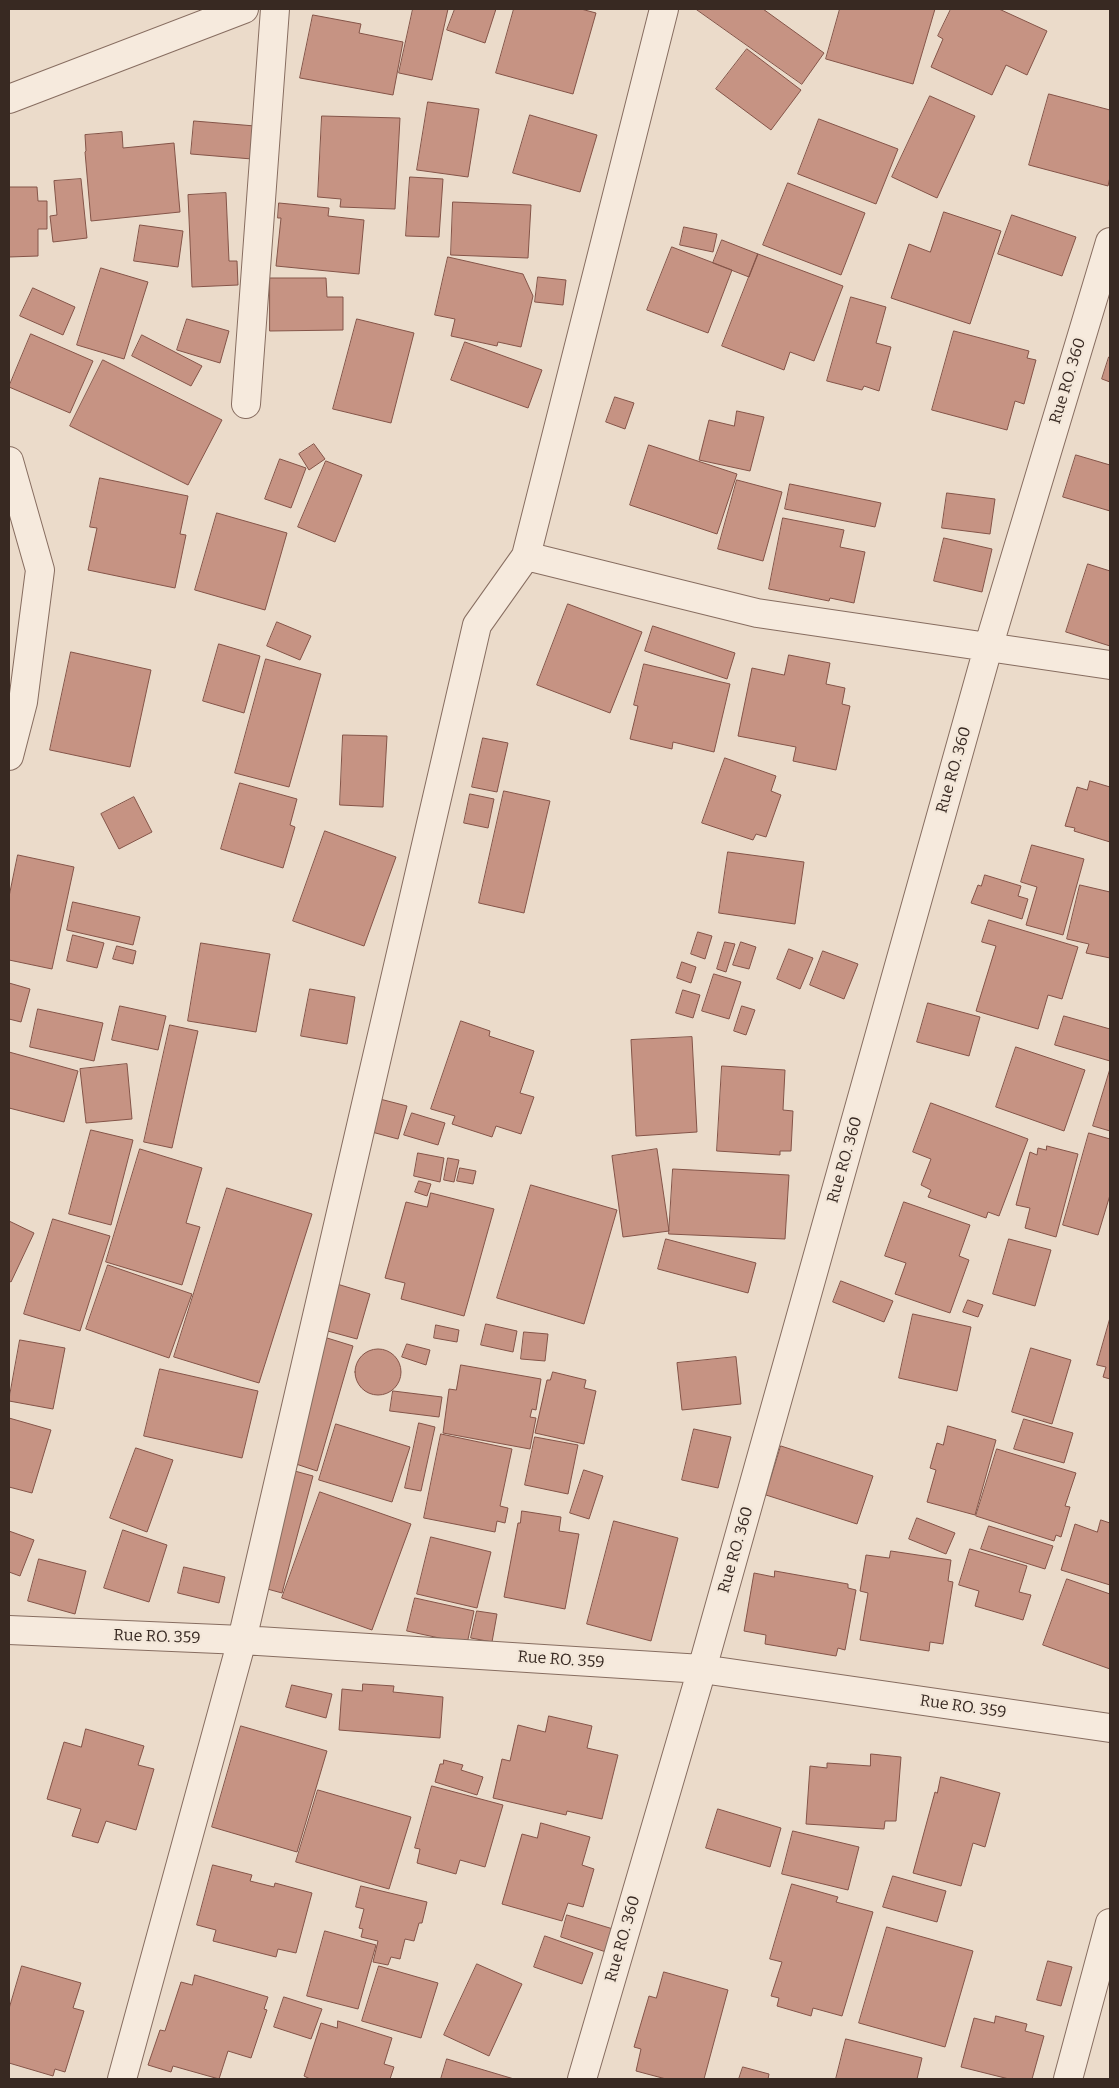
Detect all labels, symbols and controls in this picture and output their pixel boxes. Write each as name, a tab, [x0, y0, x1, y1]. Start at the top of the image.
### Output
street label: Rue RO. 360	[1046, 336, 1090, 426]
street label: Rue RO. 360	[933, 725, 975, 815]
street label: Rue RO. 360	[824, 1115, 866, 1205]
street label: Rue RO. 360	[715, 1505, 757, 1595]
street label: Rue RO. 359	[113, 1626, 201, 1648]
street label: Rue RO. 359	[517, 1647, 605, 1673]
street label: Rue RO. 359	[919, 1691, 1007, 1723]
street label: Rue RO. 360	[602, 1894, 644, 1984]

